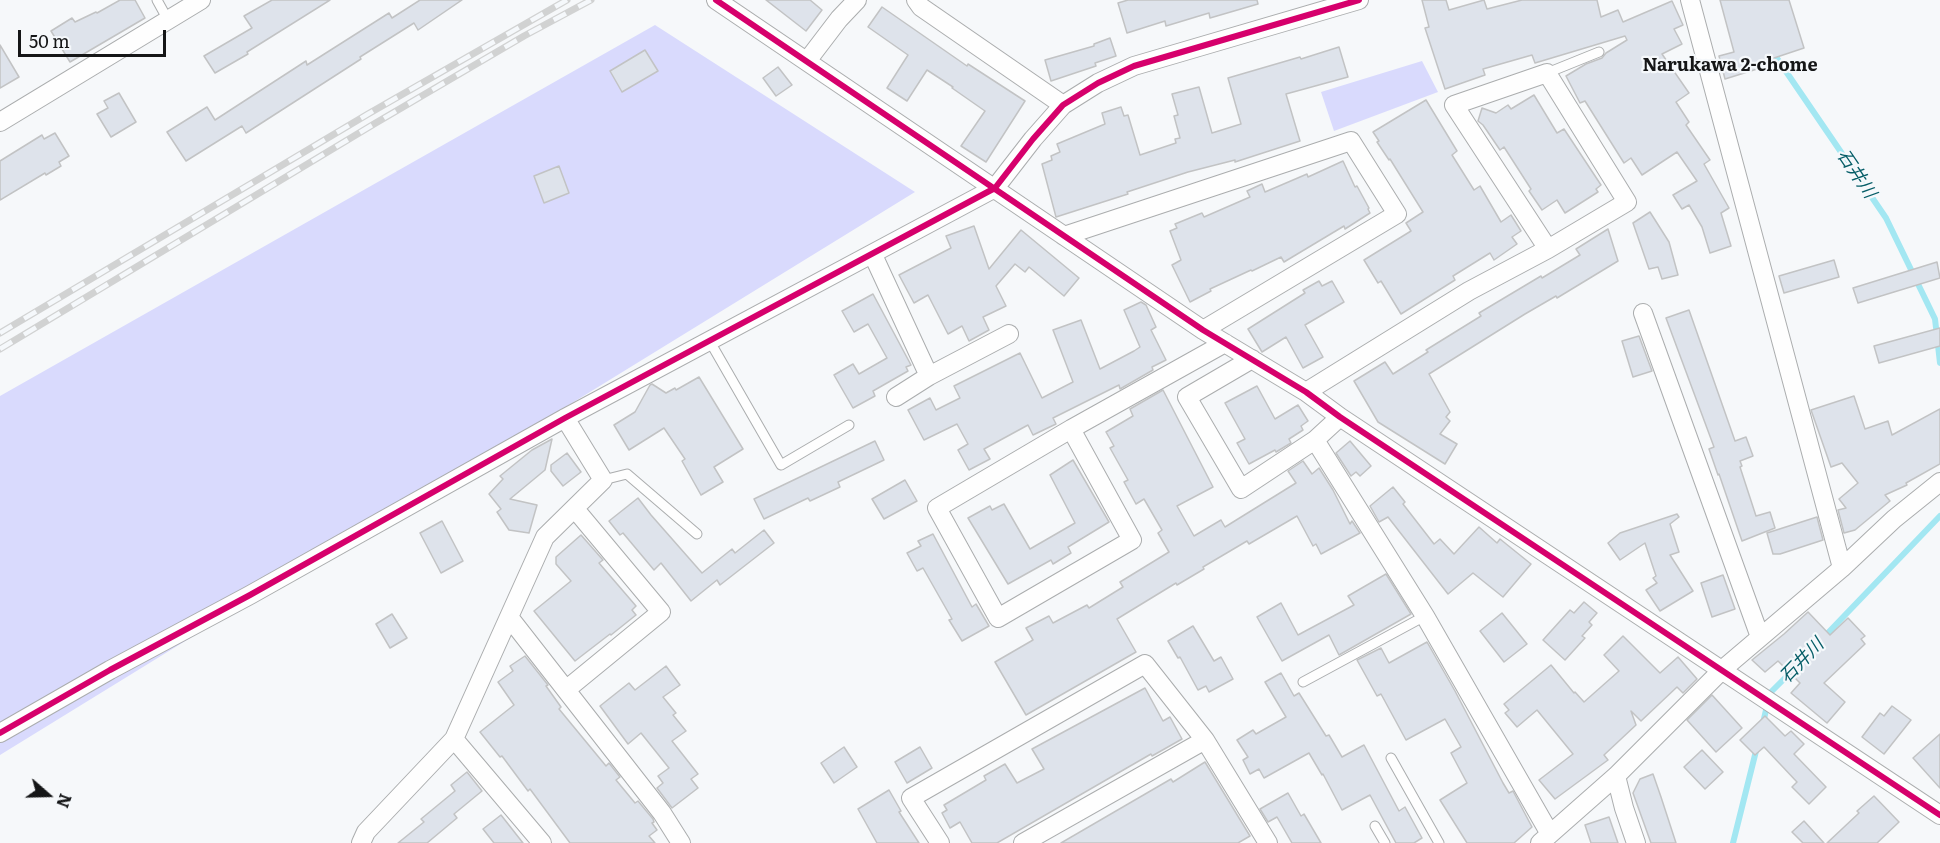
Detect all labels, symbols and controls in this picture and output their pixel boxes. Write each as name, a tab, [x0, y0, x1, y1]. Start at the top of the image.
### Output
scale bar	[21, 18, 170, 56]
text: 50 m	[29, 27, 70, 54]
district label: Narukawa 2-chome	[1642, 55, 1818, 77]
water label: 石井川	[1832, 146, 1880, 202]
water label: 石井川	[1775, 634, 1829, 688]
north arrow	[18, 765, 78, 825]
text: N	[51, 791, 78, 812]

